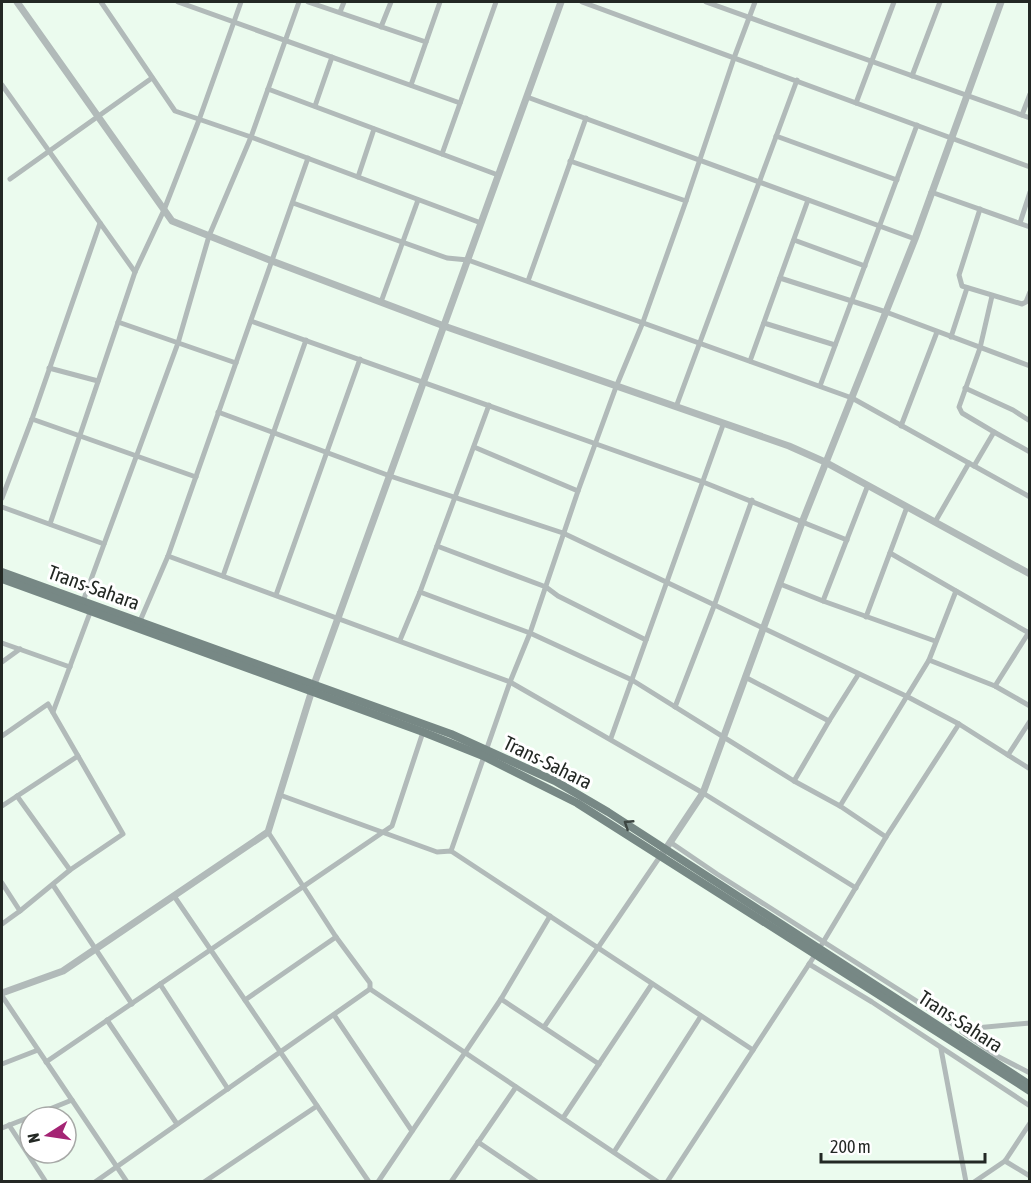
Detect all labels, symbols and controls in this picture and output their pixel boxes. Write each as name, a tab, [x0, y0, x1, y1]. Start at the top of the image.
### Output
street label: Trans-Sahara	[45, 560, 143, 614]
street label: Trans-Sahara	[500, 731, 596, 793]
one-way arrow	[624, 820, 634, 832]
street label: Trans-Sahara	[915, 985, 1007, 1057]
north arrow	[18, 1105, 78, 1165]
scale bar	[821, 1126, 984, 1164]
text: N	[24, 1132, 43, 1145]
text: 200 m	[830, 1136, 871, 1157]

